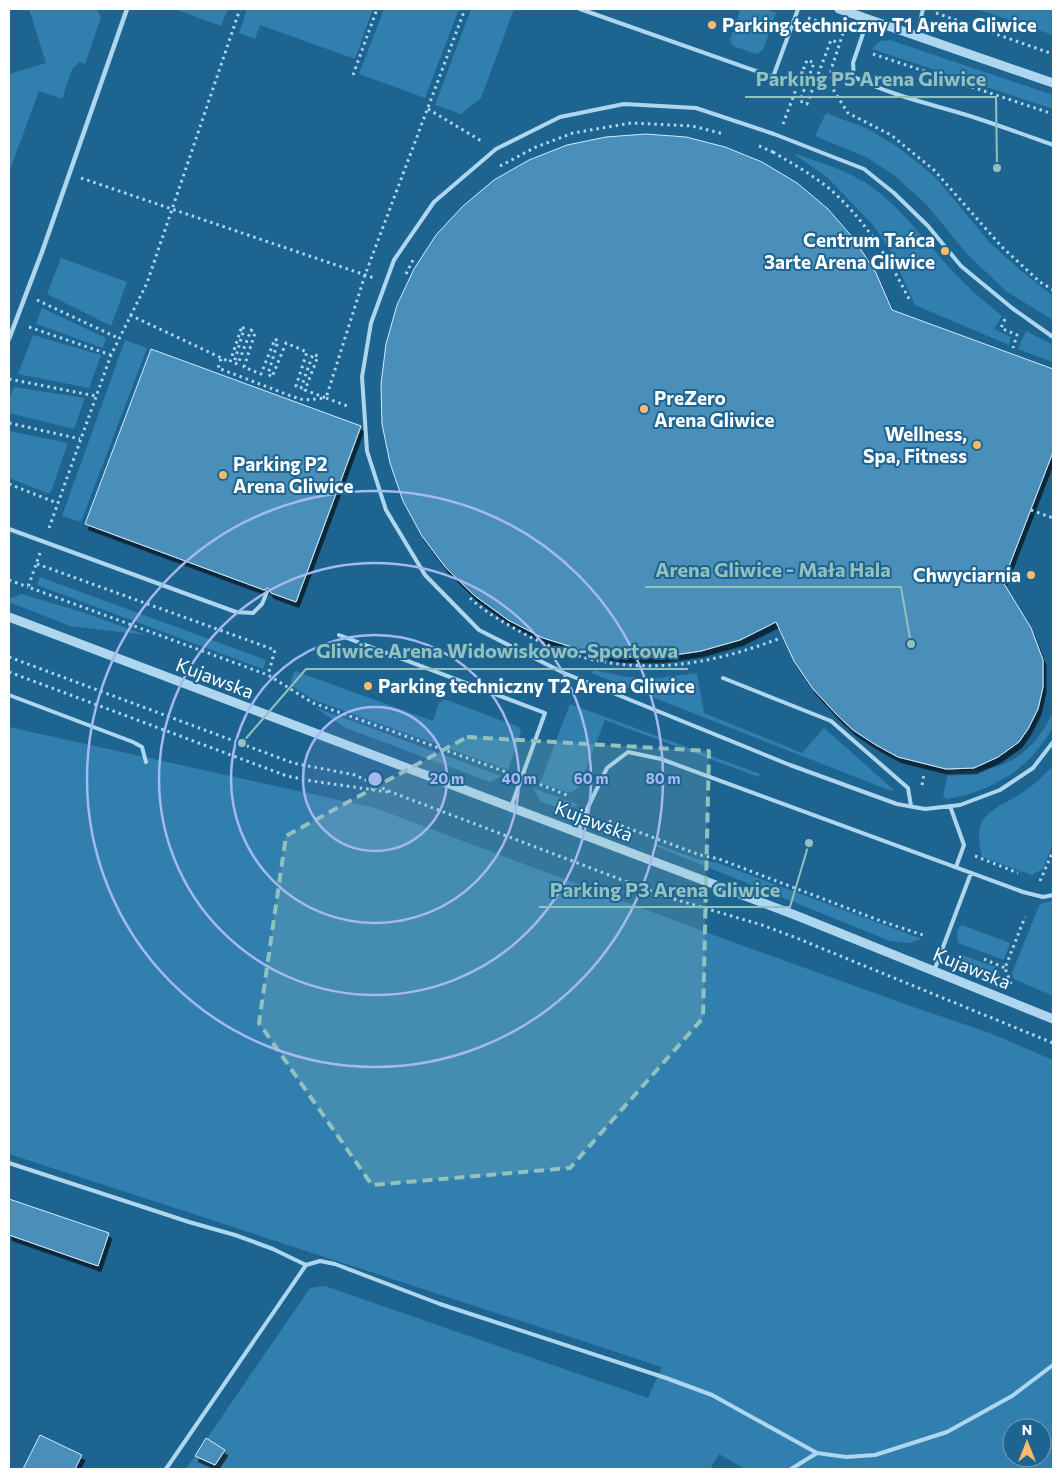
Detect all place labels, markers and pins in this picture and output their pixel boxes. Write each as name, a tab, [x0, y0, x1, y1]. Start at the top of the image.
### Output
place label: Parking techniczny T1 Arena Gliwice	[722, 13, 1037, 36]
marker: Parking techniczny T1 Arena Gliwice	[706, 19, 718, 31]
callout: Parking P5 Arena Gliwice	[745, 62, 996, 97]
place label: Centrum Tańca 3arte Arena Gliwice	[764, 228, 935, 273]
marker: Centrum Tańca 3arte Arena Gliwice	[939, 245, 951, 257]
place label: PreZero Arena Gliwice	[654, 386, 774, 431]
marker: PreZero Arena Gliwice	[638, 403, 650, 415]
place label: Wellness, Spa, Fitness	[863, 422, 967, 467]
marker: Wellness, Spa, Fitness	[971, 439, 983, 451]
place label: Parking P2 Arena Gliwice	[233, 452, 353, 497]
marker: Parking P2 Arena Gliwice	[217, 469, 229, 481]
callout: Arena Gliwice - Mała Hala	[645, 552, 901, 587]
place label: Chwyciarnia	[913, 563, 1021, 586]
marker: Chwyciarnia	[1025, 569, 1037, 581]
callout: Gliwice Arena Widowiskowo-Sportowa	[306, 634, 688, 669]
place label: Parking techniczny T2 Arena Gliwice	[378, 674, 695, 697]
marker: Parking techniczny T2 Arena Gliwice	[362, 680, 374, 692]
centre of rings	[366, 770, 384, 788]
callout: Parking P3 Arena Gliwice	[539, 872, 790, 907]

